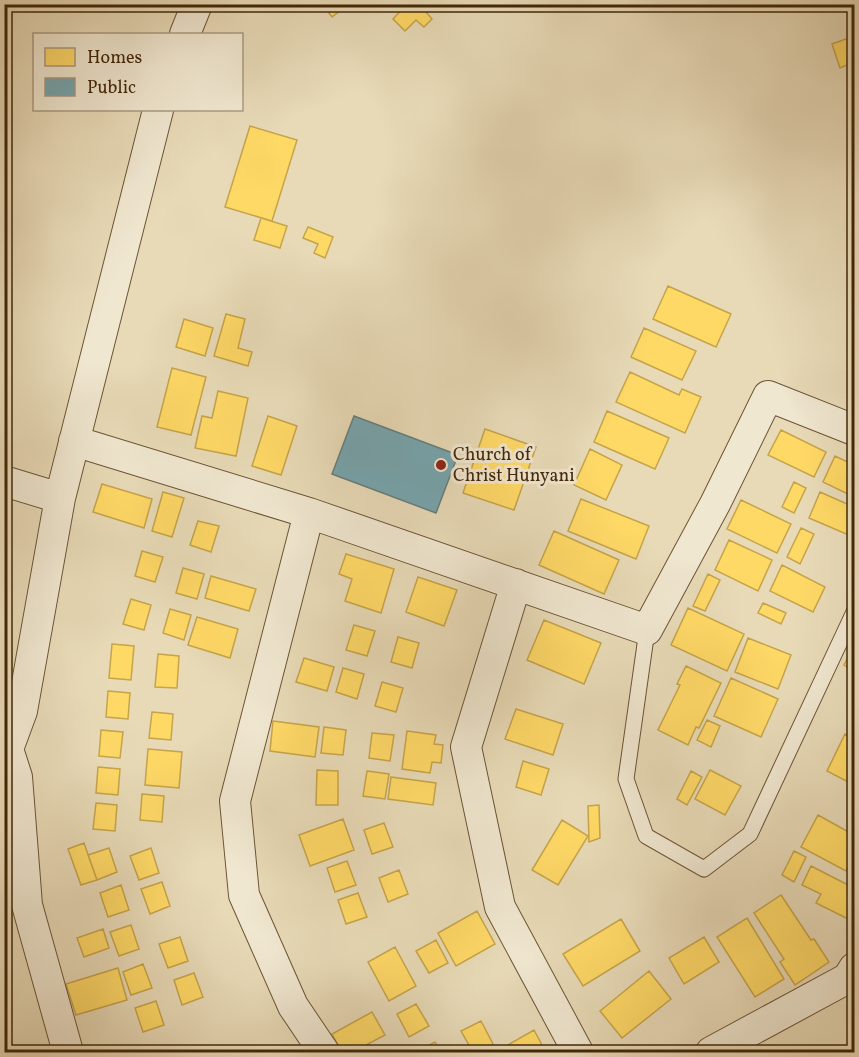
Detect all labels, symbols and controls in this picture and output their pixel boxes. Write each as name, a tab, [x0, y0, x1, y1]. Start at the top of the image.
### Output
legend	[33, 33, 243, 111]
text: Homes	[87, 46, 142, 71]
text: Public	[87, 76, 136, 101]
place label: Church of Christ Hunyani	[453, 443, 575, 489]
marker: Church of Christ Hunyani	[434, 458, 448, 472]

